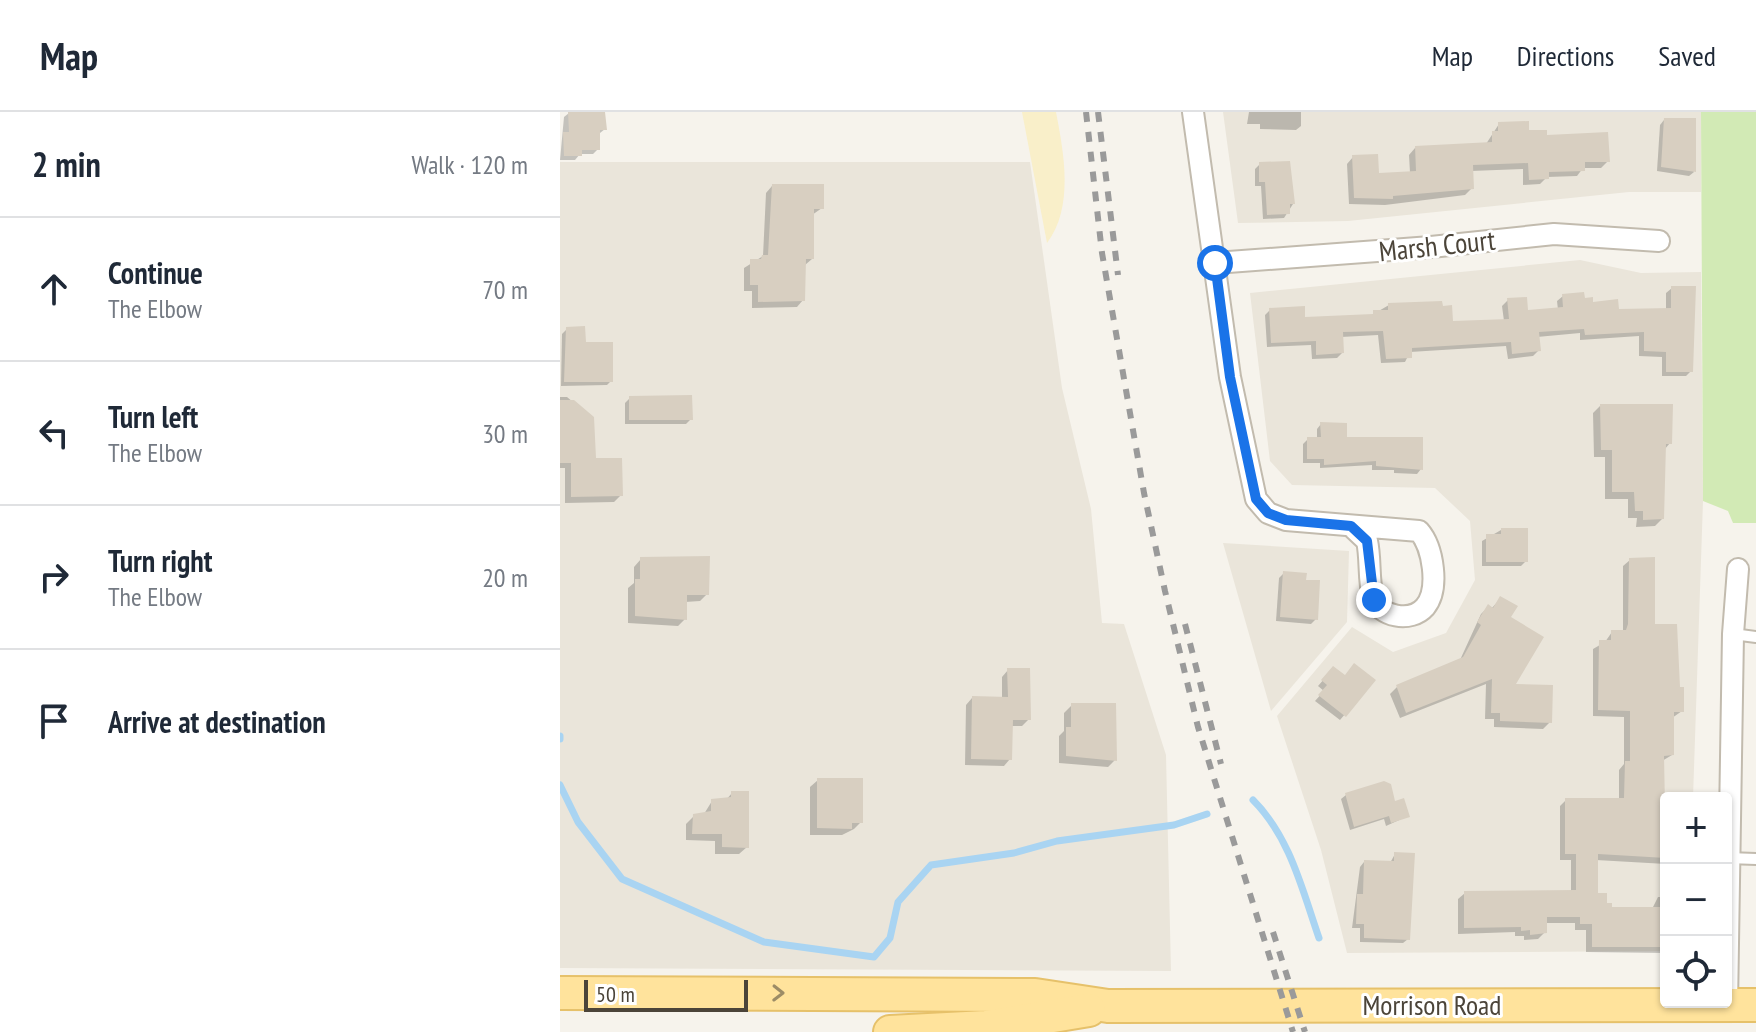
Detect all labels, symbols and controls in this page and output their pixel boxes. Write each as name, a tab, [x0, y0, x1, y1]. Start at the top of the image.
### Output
text: Map	[40, 31, 98, 80]
text: Map	[1432, 37, 1473, 74]
text: Directions	[1517, 37, 1614, 74]
text: Saved	[1658, 37, 1716, 74]
text: 2 min	[32, 142, 101, 186]
text: Walk · 120 m	[411, 148, 528, 181]
street label: Marsh Court	[1377, 220, 1497, 270]
route start	[1197, 245, 1233, 281]
text: Continue	[108, 253, 203, 292]
icon: ahead	[32, 267, 76, 311]
text: 70 m	[482, 273, 528, 306]
text: The Elbow	[108, 292, 202, 325]
text: Turn left	[108, 397, 198, 436]
icon: left	[32, 411, 76, 455]
text: 30 m	[482, 417, 528, 450]
text: The Elbow	[108, 436, 202, 469]
text: Turn right	[108, 541, 212, 580]
icon: right	[32, 555, 76, 599]
text: 20 m	[482, 561, 528, 594]
text: The Elbow	[108, 580, 202, 613]
route end	[1356, 582, 1392, 618]
icon: arrive	[32, 699, 76, 743]
text: Arrive at destination	[108, 702, 326, 741]
map controls	[1660, 792, 1732, 1008]
button: +	[1660, 792, 1732, 864]
button: −	[1660, 864, 1732, 936]
button: locate	[1660, 936, 1732, 1008]
scale bar	[584, 976, 748, 1012]
text: 50 m	[596, 980, 635, 1008]
one-way arrow	[772, 984, 785, 1002]
street label: Morrison Road	[1363, 986, 1501, 1023]

